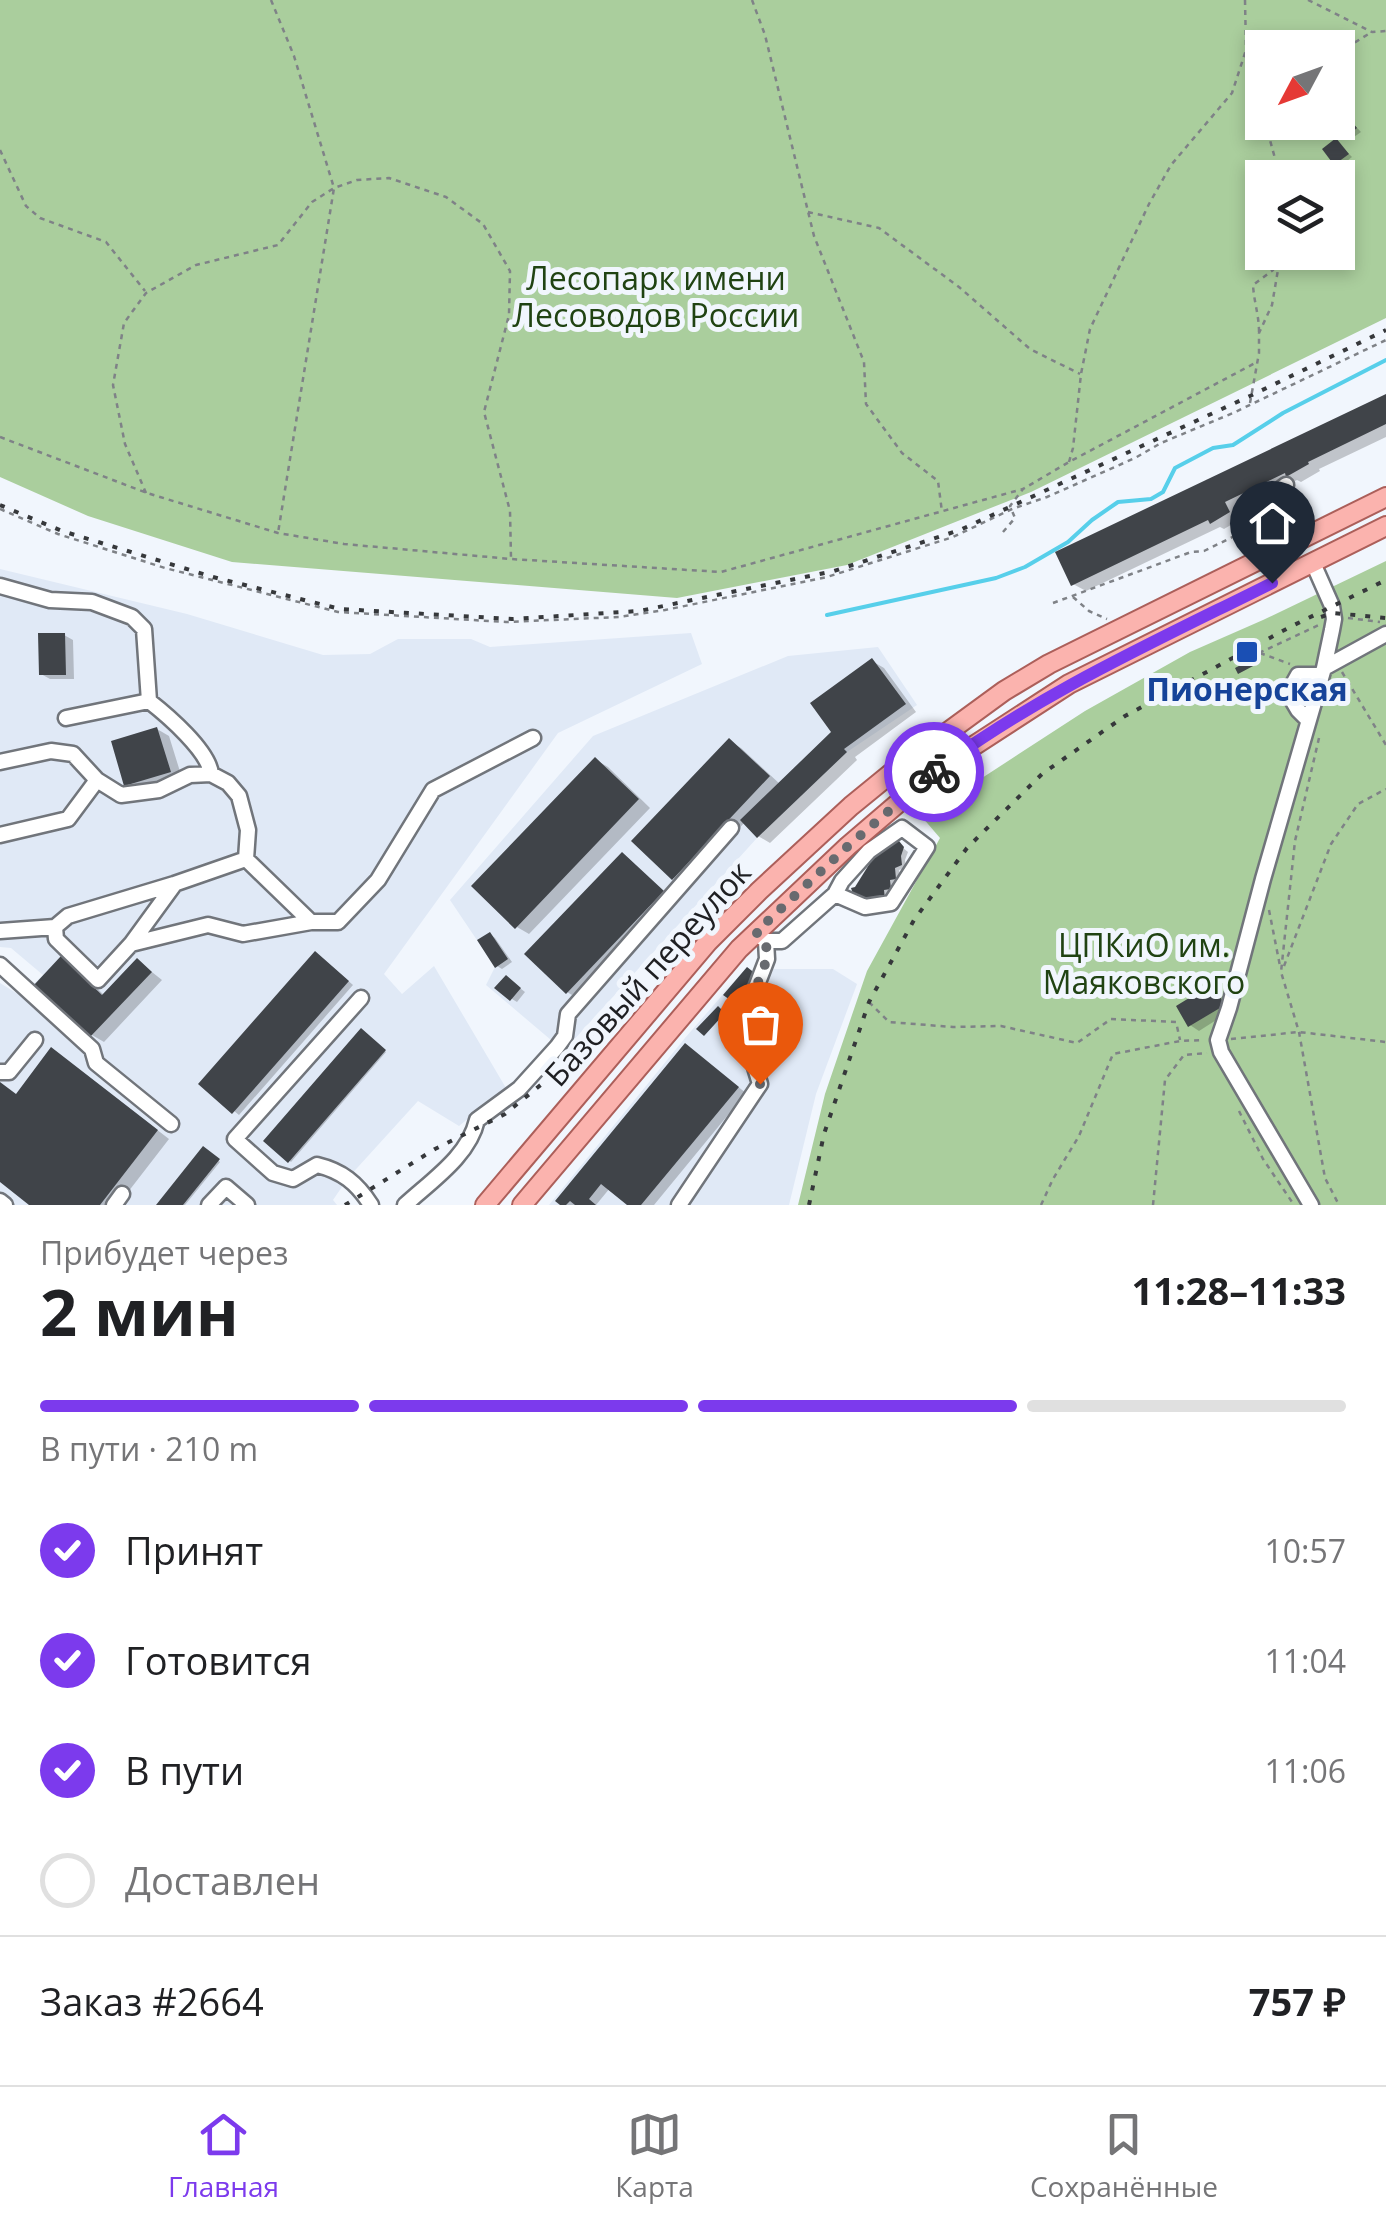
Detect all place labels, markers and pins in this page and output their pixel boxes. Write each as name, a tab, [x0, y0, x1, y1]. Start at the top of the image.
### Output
pin	[1230, 481, 1315, 584]
marker: Пионерская	[1234, 639, 1260, 665]
place label: Пионерская	[1146, 667, 1348, 710]
pin	[718, 982, 803, 1085]

